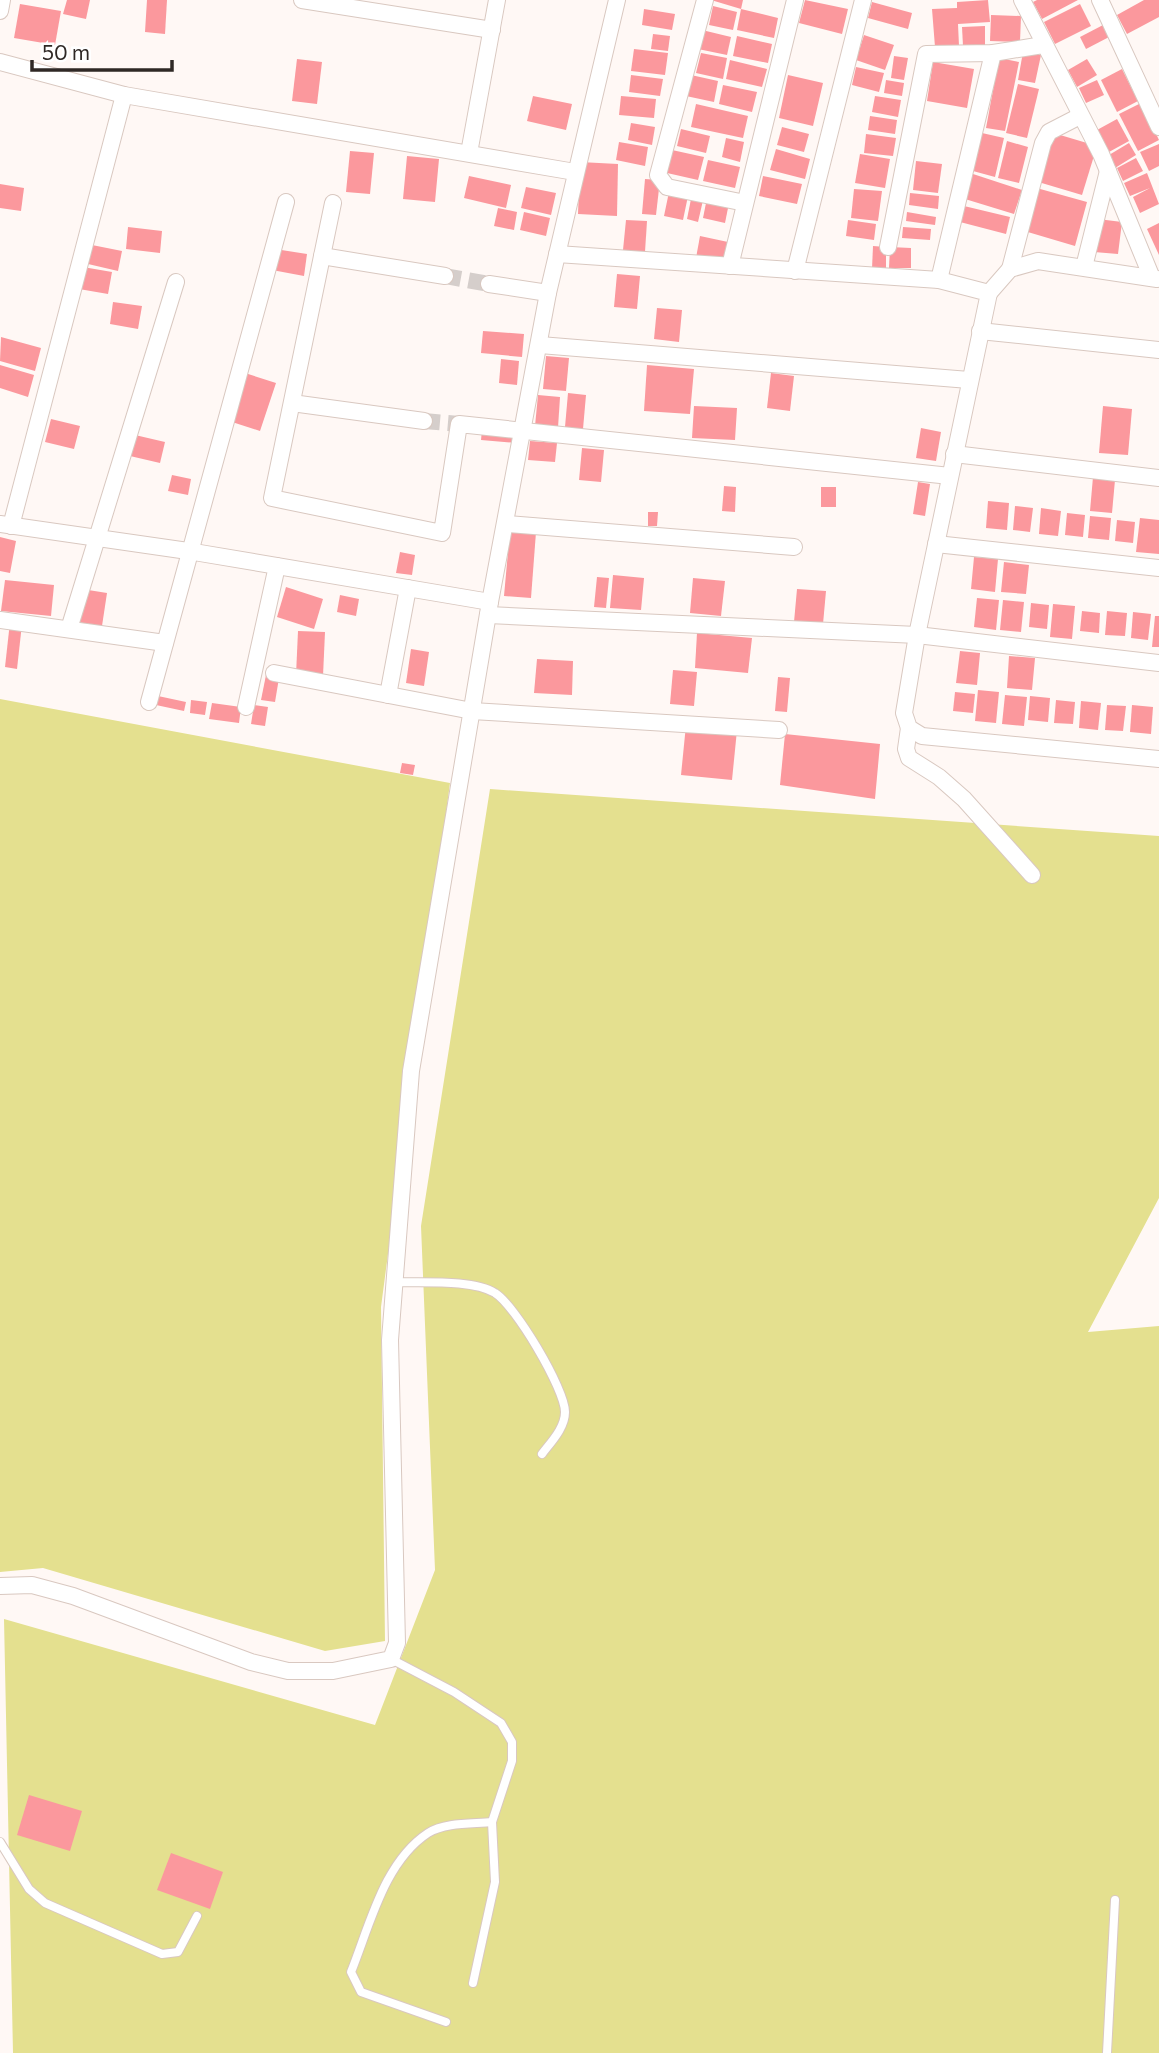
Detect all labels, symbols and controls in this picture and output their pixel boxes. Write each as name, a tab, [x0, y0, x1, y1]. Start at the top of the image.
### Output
scale bar	[32, 28, 172, 72]
text: 50 m	[42, 39, 90, 64]

